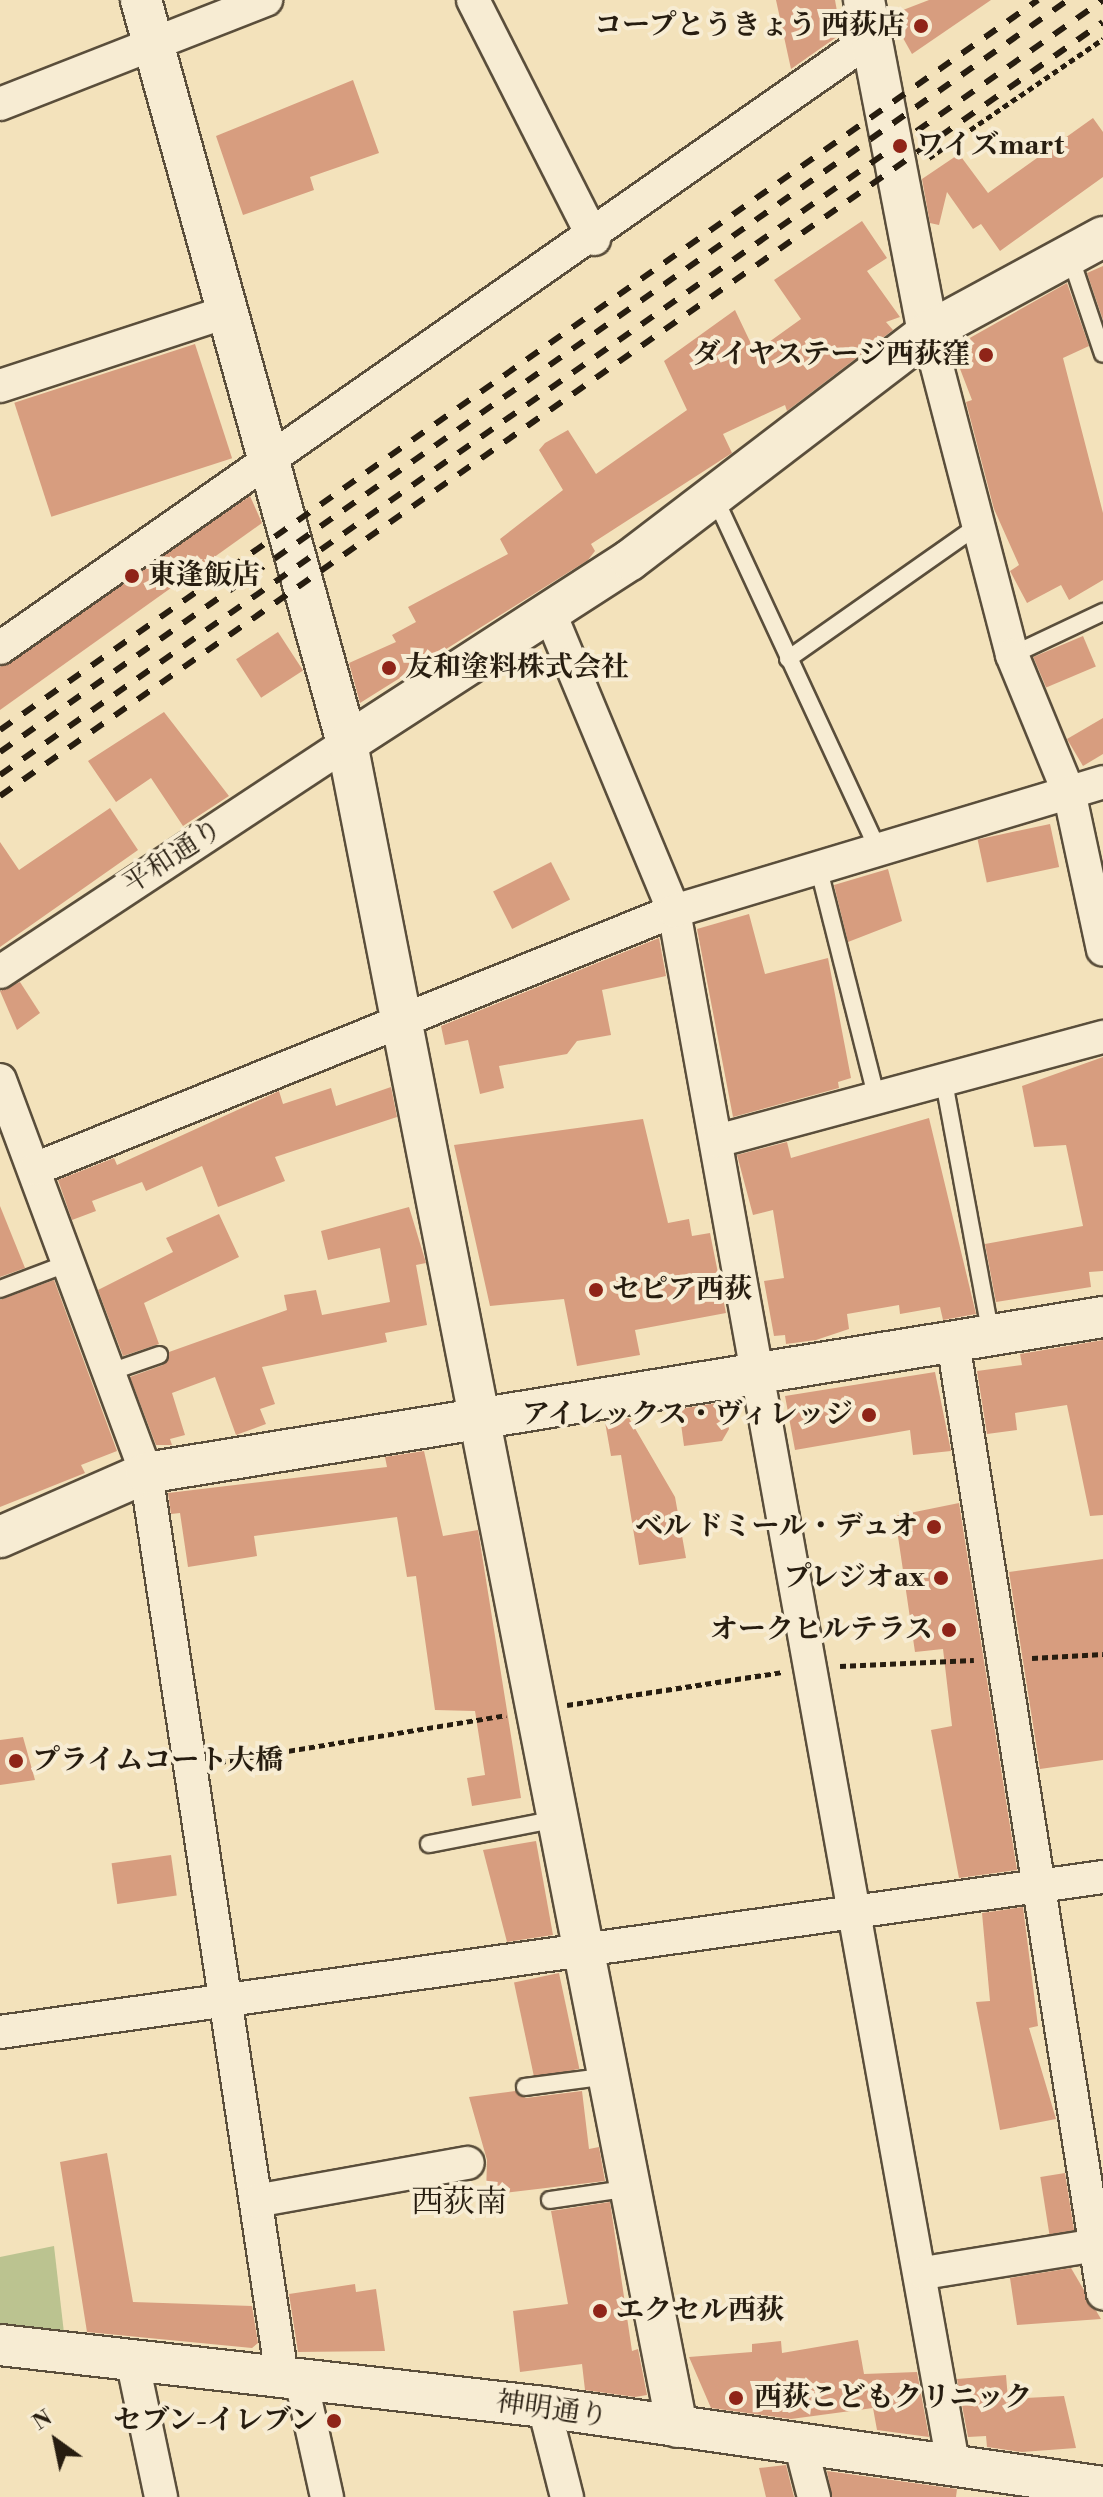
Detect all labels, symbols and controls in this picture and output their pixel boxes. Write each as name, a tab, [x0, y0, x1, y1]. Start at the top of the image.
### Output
place label: コープとうきょう 西荻店	[593, 9, 905, 43]
marker: コープとうきょう 西荻店	[912, 17, 930, 35]
place label: ワイズmart	[916, 129, 1065, 163]
marker: ワイズmart	[891, 137, 909, 155]
place label: ダイヤステージ西荻窪	[690, 338, 970, 372]
marker: ダイヤステージ西荻窪	[977, 346, 995, 364]
place label: 東逢飯店	[148, 559, 260, 593]
marker: 東逢飯店	[123, 567, 141, 585]
place label: 友和塗料株式会社	[405, 651, 629, 685]
marker: 友和塗料株式会社	[380, 659, 398, 677]
street label: 平和通り	[117, 812, 229, 902]
place label: セピア西荻	[612, 1273, 752, 1307]
marker: セピア西荻	[587, 1281, 605, 1299]
place label: アイレックス・ヴィレッジ	[517, 1398, 853, 1432]
marker: アイレックス・ヴィレッジ	[860, 1406, 878, 1424]
place label: ベル ドミール・デュオ	[634, 1510, 918, 1544]
marker: ベル ドミール・デュオ	[925, 1518, 943, 1536]
place label: プレジオax	[782, 1561, 925, 1595]
marker: プレジオax	[932, 1569, 950, 1587]
place label: オークヒルテラス	[709, 1613, 933, 1647]
marker: オークヒルテラス	[940, 1621, 958, 1639]
place label: プライムコート大橋	[32, 1744, 284, 1778]
marker: プライムコート大橋	[7, 1752, 25, 1770]
district label: 西荻南	[411, 2183, 507, 2221]
place label: エクセル西荻	[616, 2294, 784, 2328]
marker: エクセル西荻	[591, 2302, 609, 2320]
place label: 西荻こどもクリニック	[754, 2381, 1034, 2415]
street label: 神明通り	[494, 2386, 610, 2434]
marker: 西荻こどもクリニック	[725, 2387, 747, 2409]
north arrow	[16, 2401, 96, 2481]
text: N	[28, 2404, 57, 2437]
place label: セブン-イレブン	[111, 2404, 318, 2438]
marker: セブン-イレブン	[325, 2412, 343, 2430]

